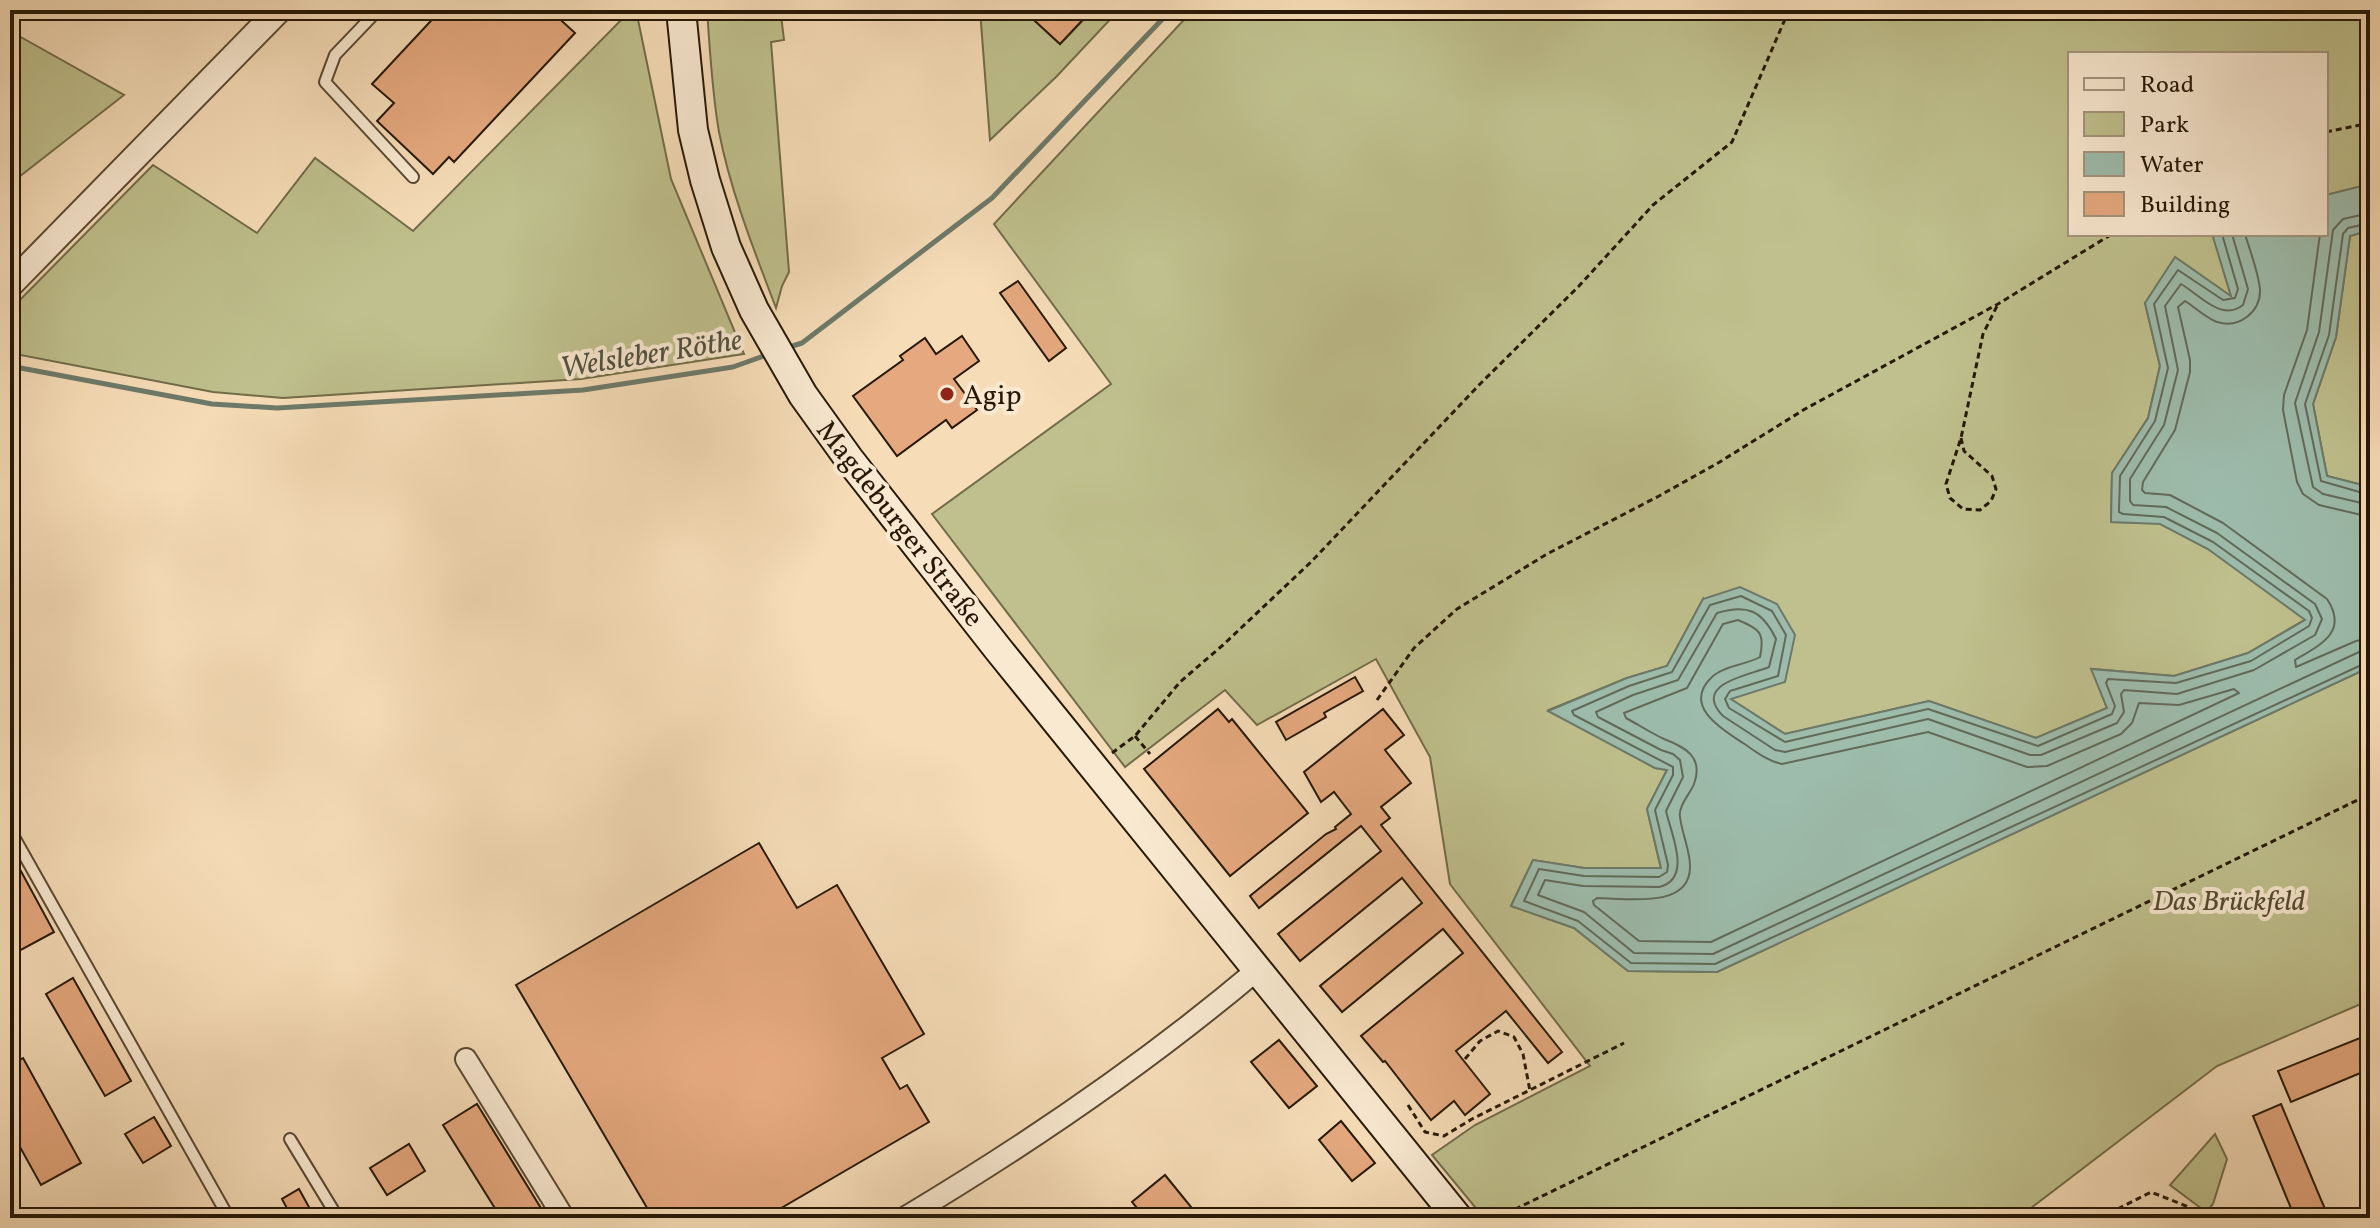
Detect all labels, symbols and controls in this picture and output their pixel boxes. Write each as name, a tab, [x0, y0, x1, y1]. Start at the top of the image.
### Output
legend	[2068, 52, 2328, 236]
text: Road	[2140, 69, 2194, 103]
text: Park	[2140, 109, 2189, 143]
text: Water	[2140, 149, 2204, 183]
text: Building	[2140, 189, 2230, 223]
water label: Welsleber Röthe	[557, 320, 745, 390]
place label: Agip	[963, 377, 1022, 416]
marker: Agip	[938, 385, 956, 403]
street label: Magdeburger Straße	[806, 413, 992, 636]
park label: Das Brückfeld	[2153, 883, 2305, 922]

